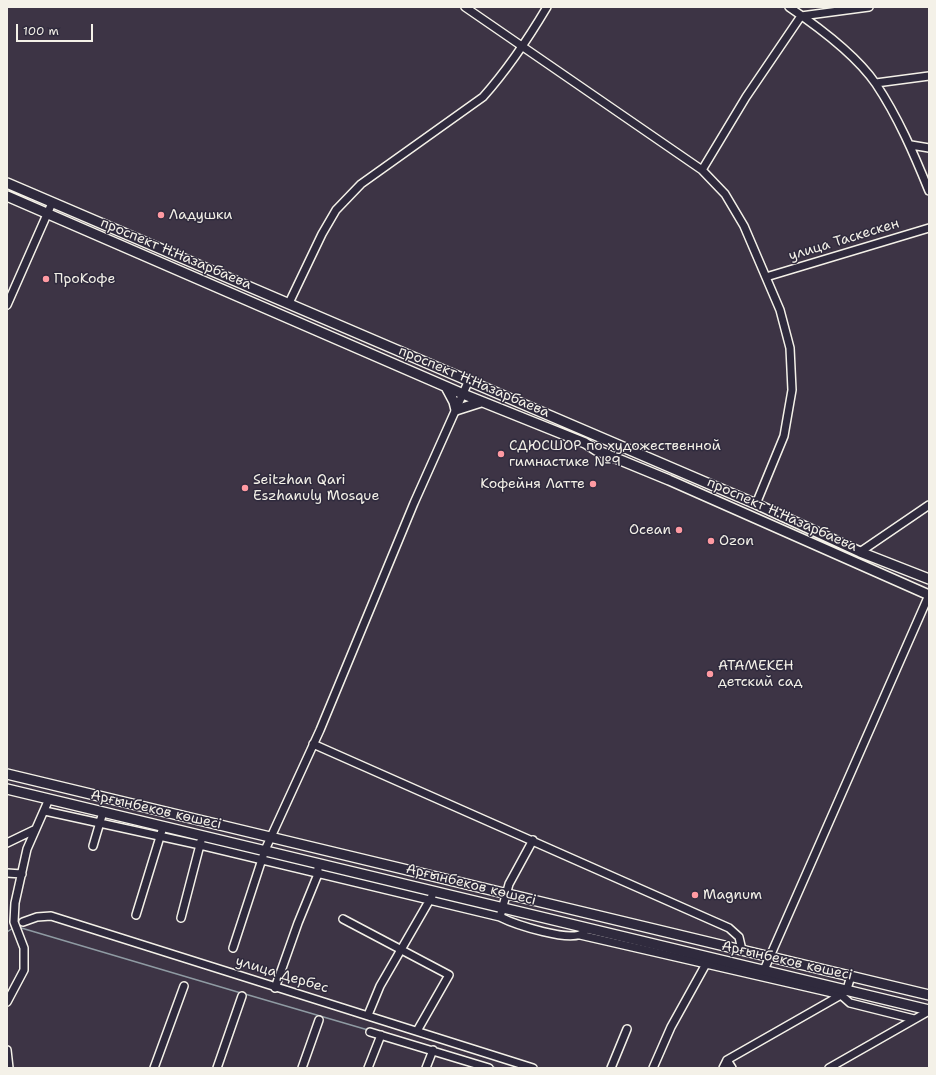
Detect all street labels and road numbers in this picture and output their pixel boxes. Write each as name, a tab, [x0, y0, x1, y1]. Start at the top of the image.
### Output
street label: проспект Н.Назарбаева	[98, 215, 254, 293]
street label: улица Таскескен	[787, 215, 901, 265]
street label: проспект Н.Назарбаева	[396, 343, 552, 421]
street label: проспект Н.Назарбаева	[704, 474, 860, 556]
street label: Арғынбеков көшесі	[89, 787, 223, 833]
street label: Арғынбеков көшесі	[404, 861, 538, 909]
street label: Арғынбеков көшесі	[720, 938, 854, 984]
street label: улица Дербес	[233, 953, 331, 997]

